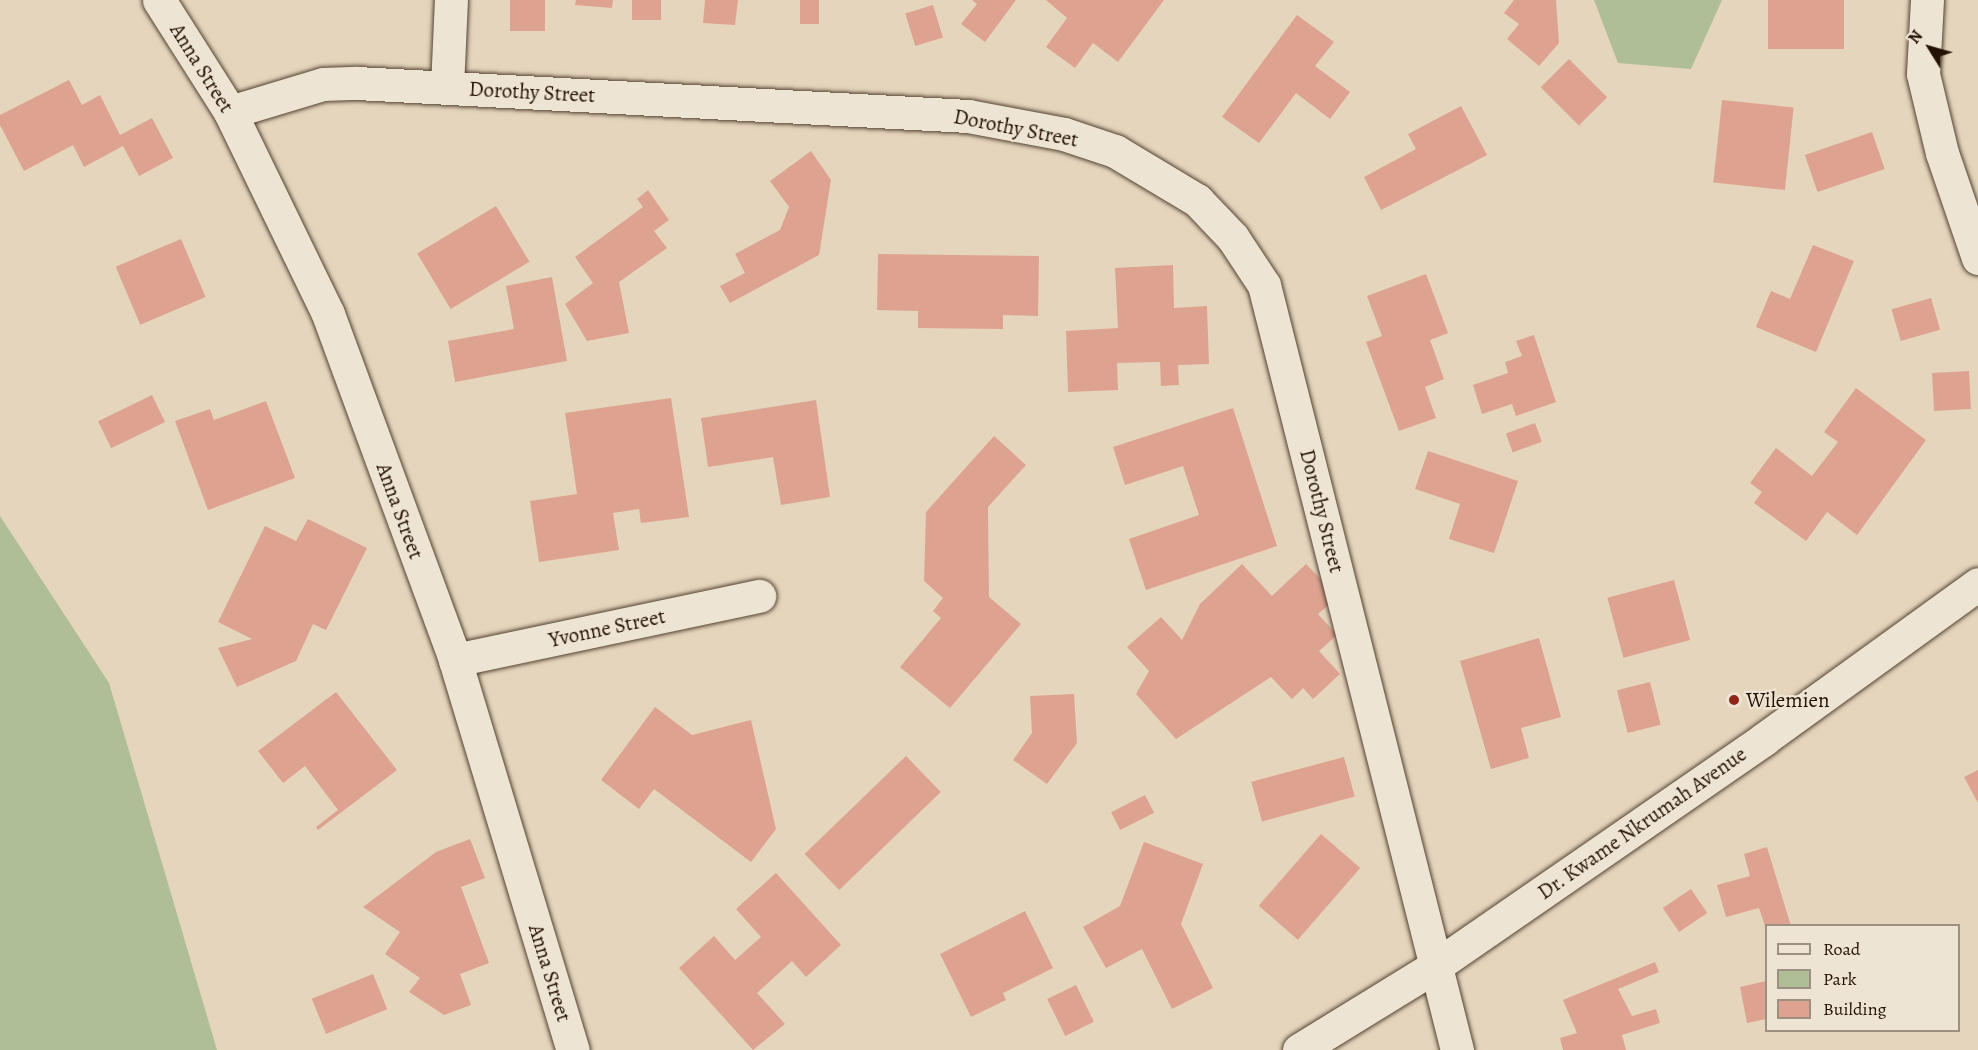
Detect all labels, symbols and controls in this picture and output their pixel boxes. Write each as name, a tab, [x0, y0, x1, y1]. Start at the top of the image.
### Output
north arrow	[1900, 18, 1960, 78]
street label: Anna Street	[165, 19, 239, 117]
text: N	[1903, 26, 1928, 48]
street label: Dorothy Street	[468, 76, 596, 108]
street label: Dorothy Street	[952, 104, 1080, 152]
street label: Dorothy Street	[1294, 447, 1350, 575]
street label: Anna Street	[371, 459, 429, 563]
street label: Yvonne Street	[546, 603, 668, 653]
place label: Wilemien	[1746, 687, 1829, 713]
marker: Wilemien	[1727, 693, 1741, 707]
street label: Dr. Kwame Nkrumah Avenue	[1533, 741, 1751, 905]
street label: Anna Street	[523, 921, 577, 1025]
legend	[1765, 924, 1960, 1032]
text: Road	[1823, 937, 1860, 961]
text: Park	[1823, 967, 1857, 991]
text: Building	[1823, 997, 1887, 1021]

